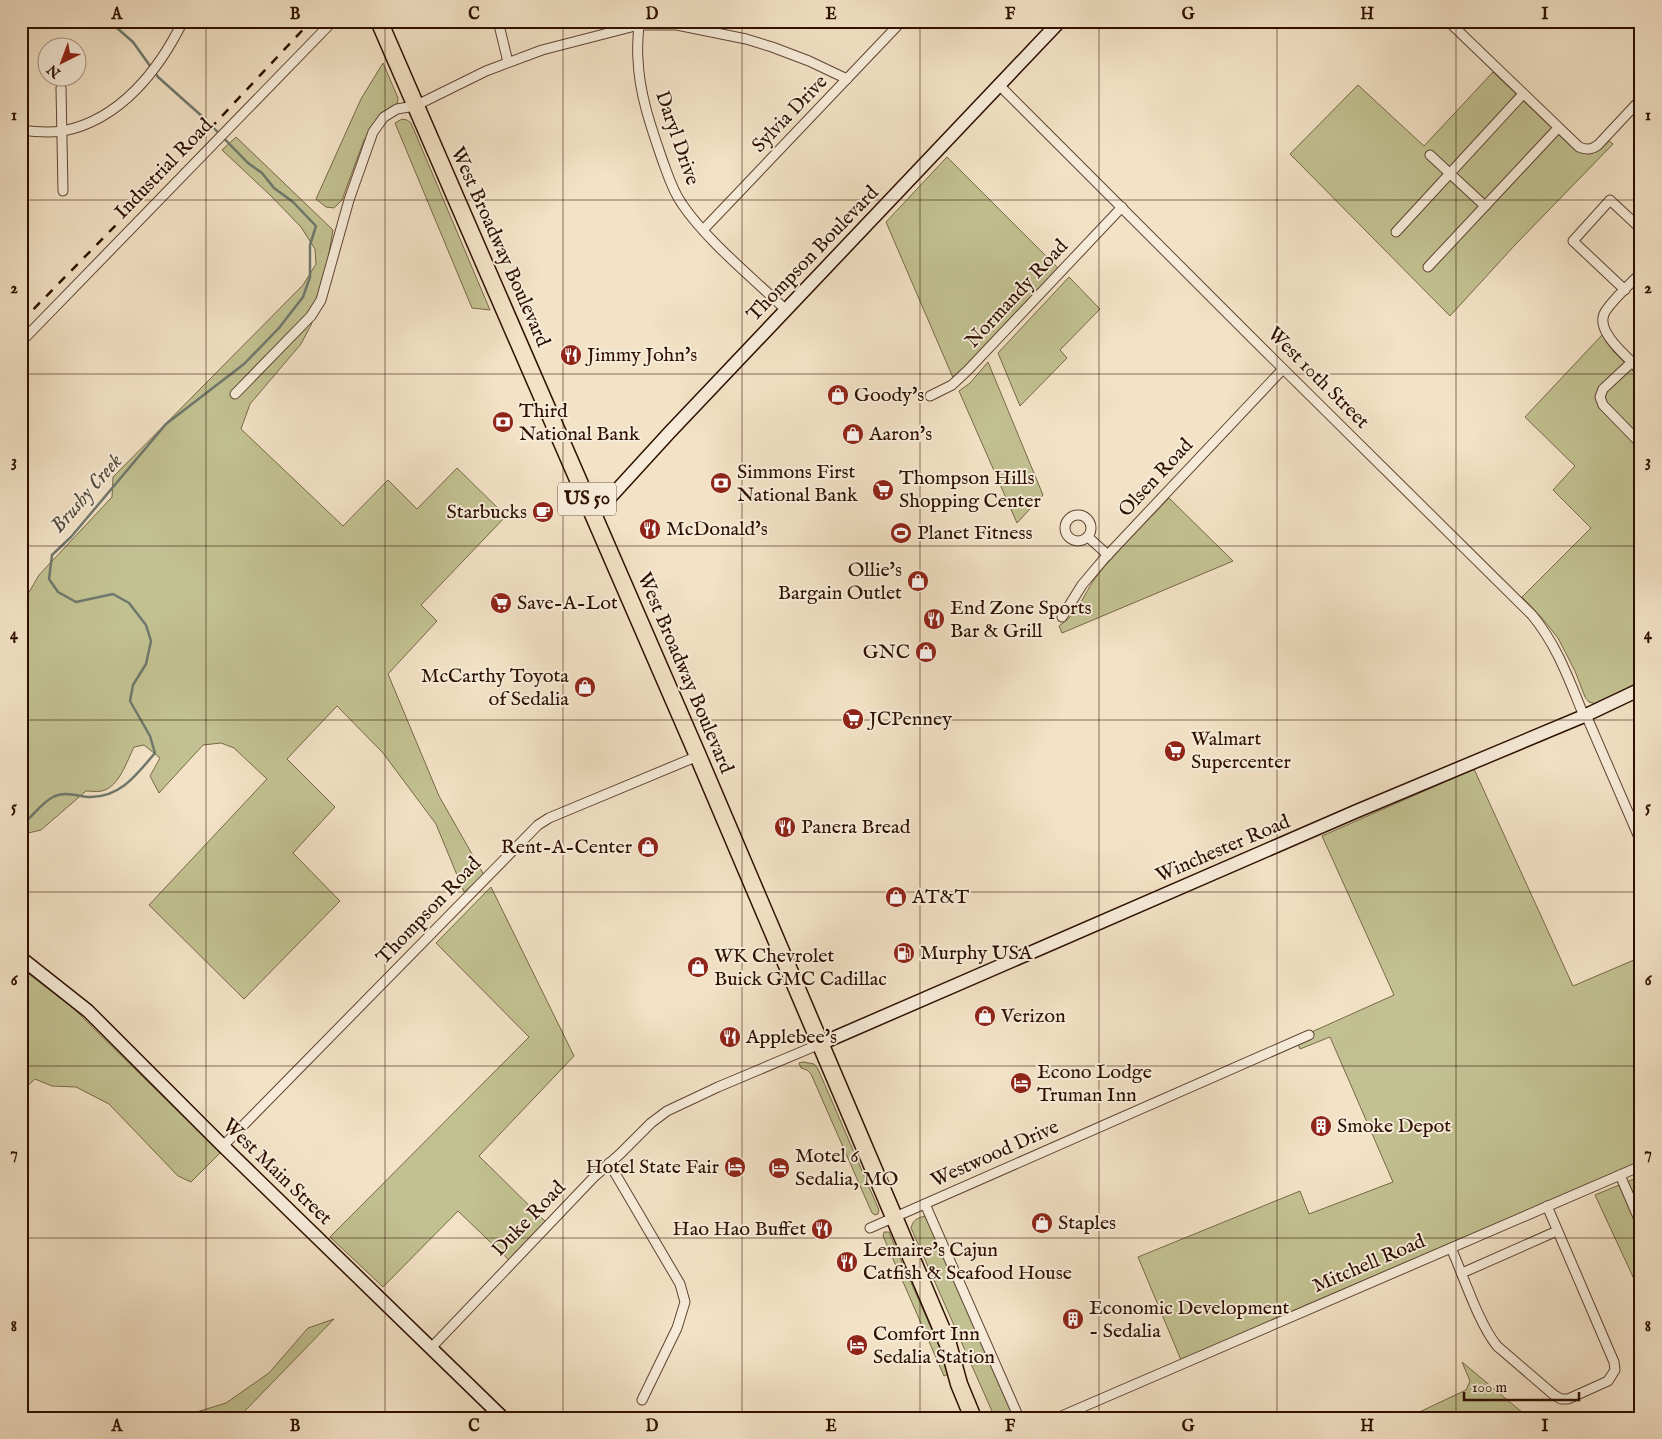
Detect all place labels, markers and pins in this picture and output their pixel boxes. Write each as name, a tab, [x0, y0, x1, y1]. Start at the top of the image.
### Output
restaurant icon: Jimmy John's	[559, 343, 583, 367]
place label: Jimmy John's	[585, 343, 697, 368]
shop icon: Goody's	[826, 383, 850, 407]
place label: Goody's	[854, 383, 924, 408]
place label: Third National Bank	[519, 399, 640, 447]
bank icon: Third National Bank	[491, 410, 515, 434]
shop icon: Aaron's	[841, 422, 865, 446]
place label: Aaron's	[868, 422, 932, 447]
place label: Simmons First National Bank	[737, 460, 858, 508]
place label: Thompson Hills Shopping Center	[899, 466, 1042, 514]
bank icon: Simmons First National Bank	[709, 471, 733, 495]
supermarket icon: Thompson Hills Shopping Center	[871, 478, 895, 502]
place label: Starbucks	[447, 500, 527, 525]
cafe icon: Starbucks	[531, 500, 555, 524]
restaurant icon: McDonald's	[638, 517, 662, 541]
place label: McDonald's	[666, 517, 768, 542]
sports icon: Planet Fitness	[889, 521, 913, 545]
place label: Planet Fitness	[917, 521, 1033, 546]
place label: Ollie's Bargain Outlet	[778, 558, 902, 606]
shop icon: Ollie's Bargain Outlet	[906, 569, 930, 593]
supermarket icon: Save-A-Lot	[489, 591, 513, 615]
place label: Save-A-Lot	[517, 591, 618, 616]
place label: End Zone Sports Bar & Grill	[950, 596, 1092, 644]
restaurant icon: End Zone Sports Bar & Grill	[922, 607, 946, 631]
place label: GNC	[863, 640, 910, 665]
shop icon: GNC	[914, 640, 938, 664]
place label: McCarthy Toyota of Sedalia	[421, 664, 569, 712]
shop icon: McCarthy Toyota of Sedalia	[573, 675, 597, 699]
supermarket icon: JCPenney	[841, 707, 865, 731]
place label: JCPenney	[867, 707, 952, 732]
place label: Walmart Supercenter	[1191, 727, 1291, 775]
supermarket icon: Walmart Supercenter	[1163, 739, 1187, 763]
restaurant icon: Panera Bread	[773, 815, 797, 839]
place label: Panera Bread	[801, 815, 911, 840]
place label: Rent-A-Center	[501, 835, 633, 860]
shop icon: Rent-A-Center	[636, 835, 660, 859]
shop icon: AT&T	[884, 885, 908, 909]
place label: AT&T	[911, 885, 970, 910]
fuel station icon: Murphy USA	[892, 941, 916, 965]
place label: Murphy USA	[920, 941, 1033, 966]
place label: WK Chevrolet Buick GMC Cadillac	[714, 944, 887, 992]
shop icon: WK Chevrolet Buick GMC Cadillac	[686, 955, 710, 979]
shop icon: Verizon	[973, 1004, 997, 1028]
place label: Verizon	[1000, 1004, 1066, 1029]
restaurant icon: Applebee's	[718, 1025, 742, 1049]
place label: Applebee's	[745, 1025, 837, 1050]
place label: Econo Lodge Truman Inn	[1037, 1060, 1152, 1108]
hotel icon: Econo Lodge Truman Inn	[1009, 1071, 1033, 1095]
building icon: Smoke Depot	[1309, 1114, 1333, 1138]
place label: Smoke Depot	[1337, 1114, 1451, 1139]
place label: Motel 6 Sedalia, MO	[795, 1144, 898, 1192]
place label: Hotel State Fair	[586, 1155, 720, 1180]
hotel icon: Hotel State Fair	[723, 1155, 747, 1179]
hotel icon: Motel 6 Sedalia, MO	[767, 1156, 791, 1180]
shop icon: Staples	[1030, 1211, 1054, 1235]
place label: Staples	[1058, 1211, 1116, 1236]
place label: Hao Hao Buffet	[673, 1217, 806, 1242]
restaurant icon: Hao Hao Buffet	[810, 1217, 834, 1241]
place label: Lemaire's Cajun Catfish & Seafood House	[863, 1238, 1072, 1286]
restaurant icon: Lemaire's Cajun Catfish & Seafood House	[835, 1250, 859, 1274]
place label: Economic Development - Sedalia	[1089, 1296, 1290, 1344]
building icon: Economic Development - Sedalia	[1061, 1307, 1085, 1331]
place label: Comfort Inn Sedalia Station	[873, 1322, 995, 1370]
hotel icon: Comfort Inn Sedalia Station	[845, 1333, 869, 1357]

